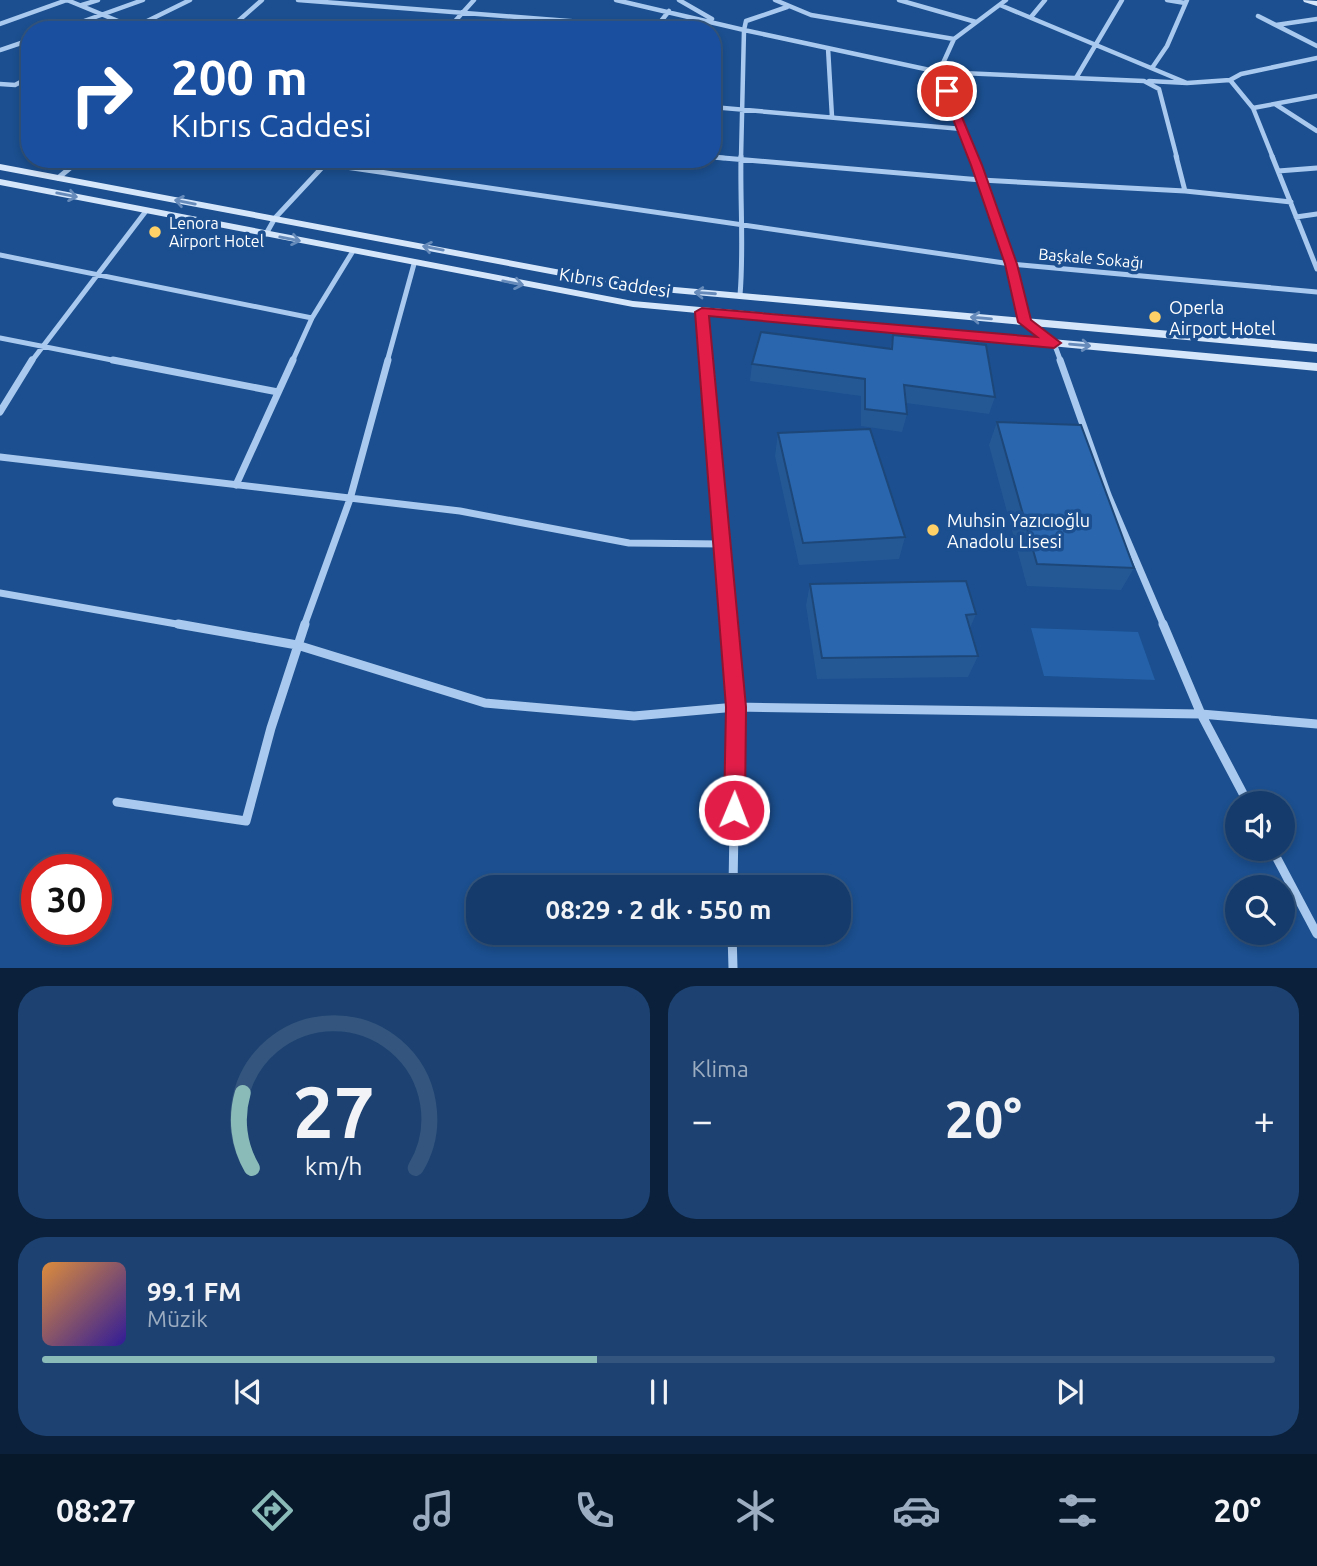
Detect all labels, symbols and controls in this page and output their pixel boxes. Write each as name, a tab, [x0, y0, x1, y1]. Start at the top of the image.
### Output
icon: right	[56, 49, 147, 140]
text: 200 m	[171, 49, 308, 104]
pin	[917, 61, 977, 121]
icon: arrive	[928, 72, 966, 110]
text: Kıbrıs Caddesi	[171, 107, 372, 143]
one-way arrow	[55, 189, 78, 203]
one-way arrow	[174, 194, 197, 208]
place label: Lenora Airport Hotel	[169, 214, 264, 250]
marker: Lenora Airport Hotel	[147, 224, 163, 240]
one-way arrow	[278, 232, 301, 246]
one-way arrow	[422, 241, 445, 255]
street label: Başkale Sokağı	[1038, 244, 1144, 272]
street label: Kıbrıs Caddesi	[558, 263, 672, 301]
one-way arrow	[502, 276, 524, 290]
one-way arrow	[694, 286, 717, 299]
place label: Operla Airport Hotel	[1169, 297, 1276, 338]
marker: Operla Airport Hotel	[1147, 309, 1163, 325]
one-way arrow	[970, 311, 992, 324]
one-way arrow	[1068, 339, 1091, 352]
place label: Muhsin Yazıcıoğlu Anadolu Lisesi	[947, 510, 1090, 551]
marker: Muhsin Yazıcıoğlu Anadolu Lisesi	[925, 522, 941, 538]
position arrow	[697, 773, 771, 847]
map controls	[1225, 791, 1295, 945]
button: sound	[1225, 791, 1295, 861]
speed limit sign: 30	[21, 854, 112, 945]
button: search	[1225, 875, 1295, 945]
text: 08:29 · 2 dk · 550 m	[545, 895, 772, 924]
text: Klima	[692, 1056, 749, 1081]
text: 27	[293, 1071, 375, 1153]
text: 20°	[945, 1090, 1022, 1148]
text: −	[692, 1099, 713, 1141]
text: +	[1254, 1099, 1275, 1141]
text: km/h	[305, 1152, 363, 1180]
text: 99.1 FM	[147, 1277, 241, 1306]
text: Müzik	[147, 1306, 208, 1331]
icon: previous	[229, 1373, 267, 1411]
icon: pause	[640, 1373, 678, 1411]
icon: next	[1051, 1373, 1089, 1411]
icon: directions	[248, 1486, 297, 1535]
icon: music	[409, 1486, 458, 1535]
icon: phone	[570, 1486, 619, 1535]
icon: climate	[731, 1486, 780, 1535]
icon: car	[892, 1486, 941, 1535]
icon: filters	[1053, 1486, 1102, 1535]
text: 08:27	[56, 1492, 136, 1528]
text: 20°	[1214, 1492, 1261, 1528]

